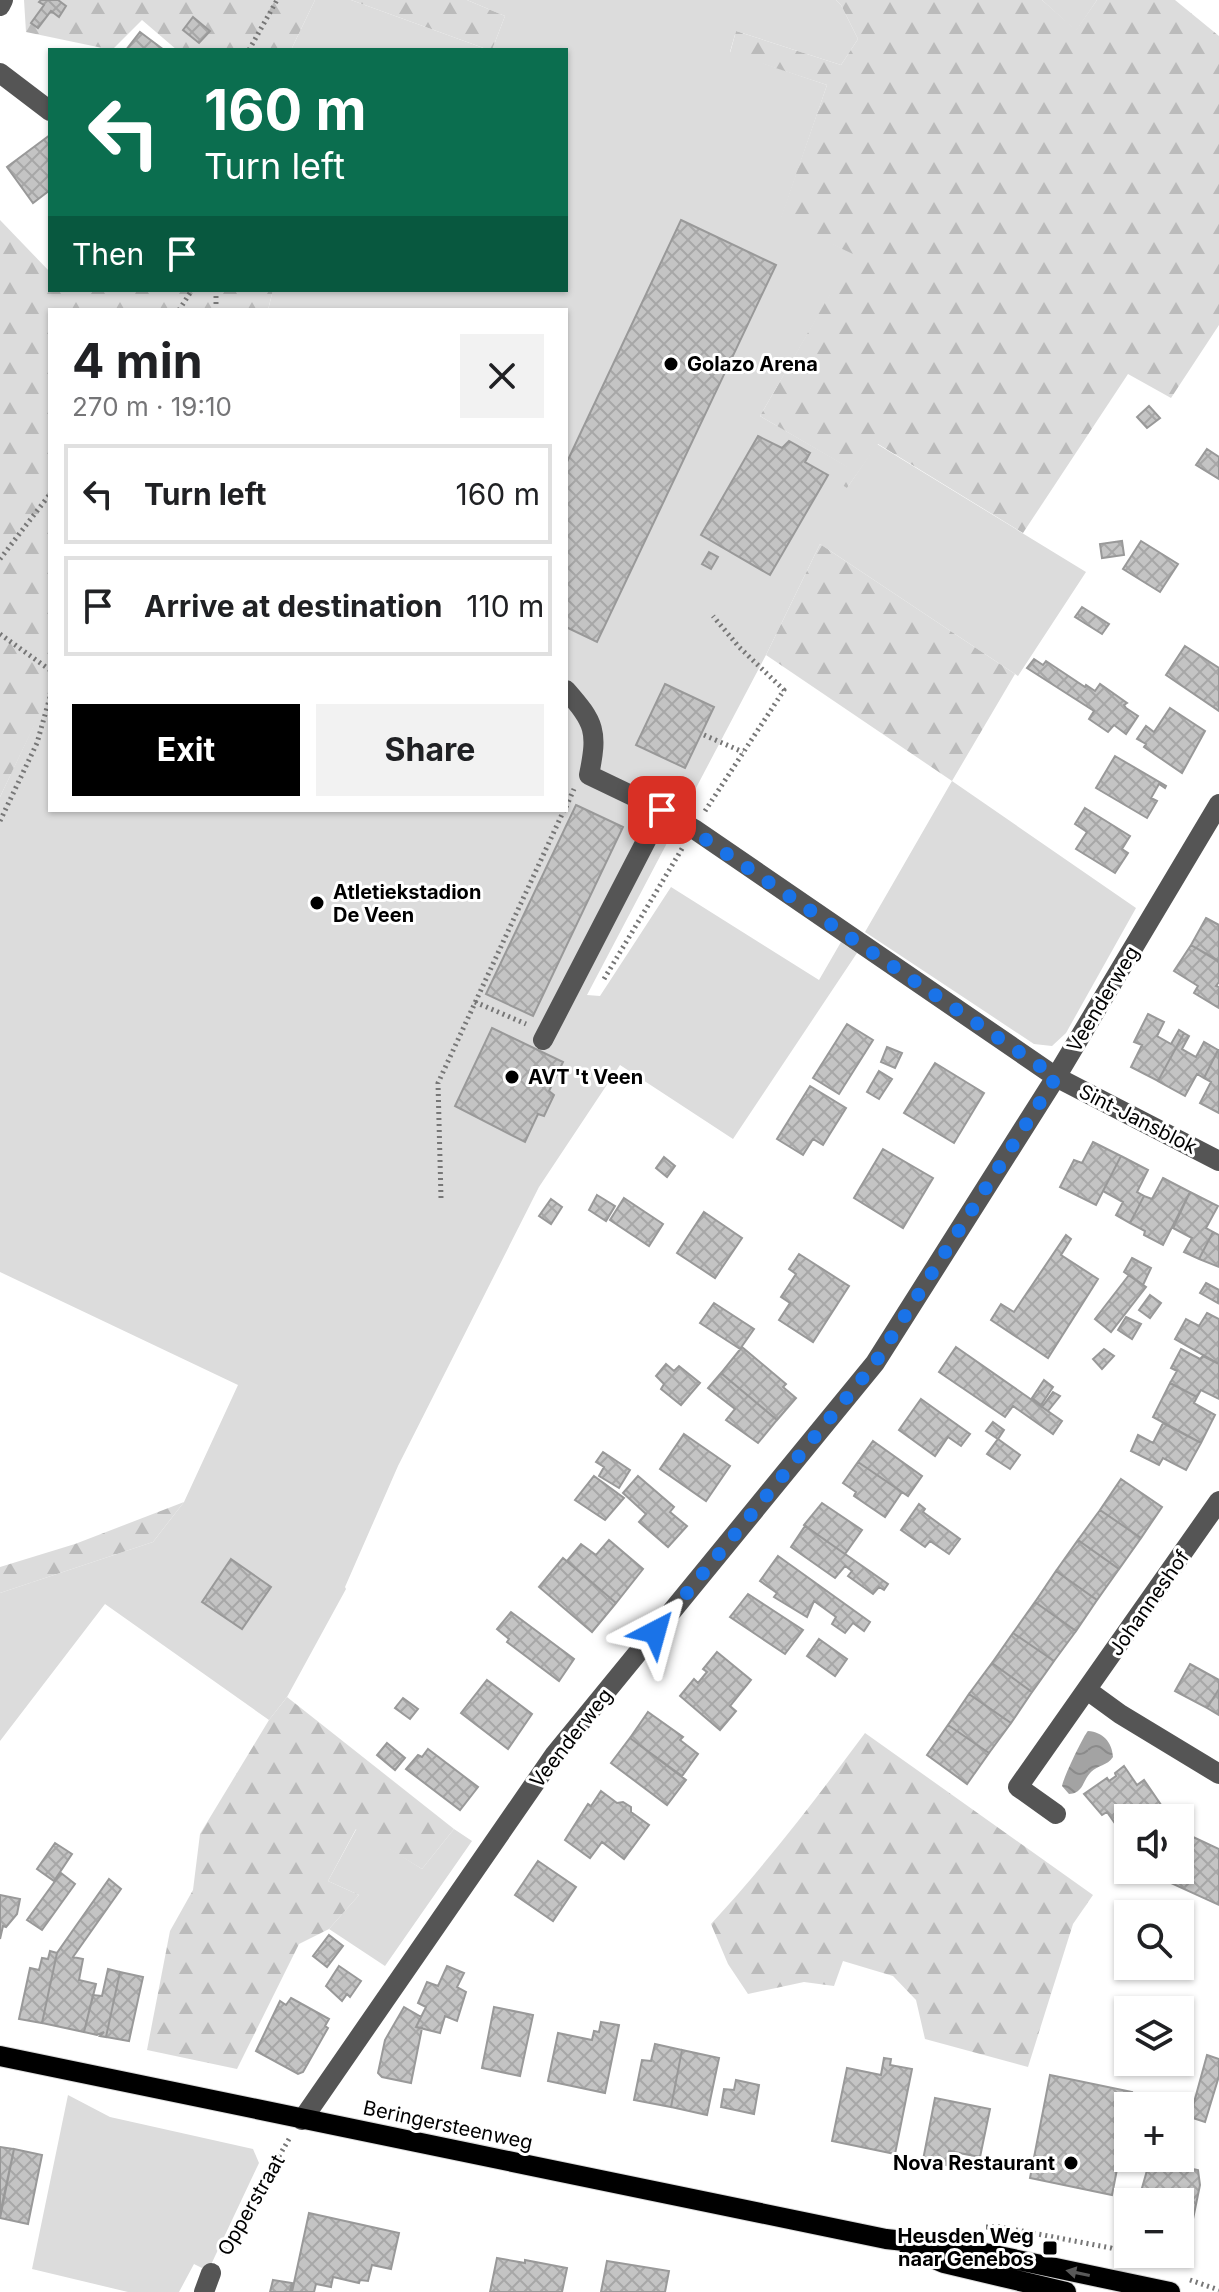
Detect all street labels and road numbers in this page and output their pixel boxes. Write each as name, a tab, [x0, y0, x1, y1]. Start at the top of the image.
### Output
street label: Veenderweg	[1062, 942, 1144, 1056]
street label: Sint-Jansblok	[1075, 1079, 1201, 1159]
street label: Johanneshof	[1104, 1545, 1195, 1660]
street label: Veenderweg	[525, 1684, 617, 1792]
street label: Beringersteenweg	[361, 2095, 535, 2155]
street label: Opperstraat	[212, 2150, 290, 2260]

